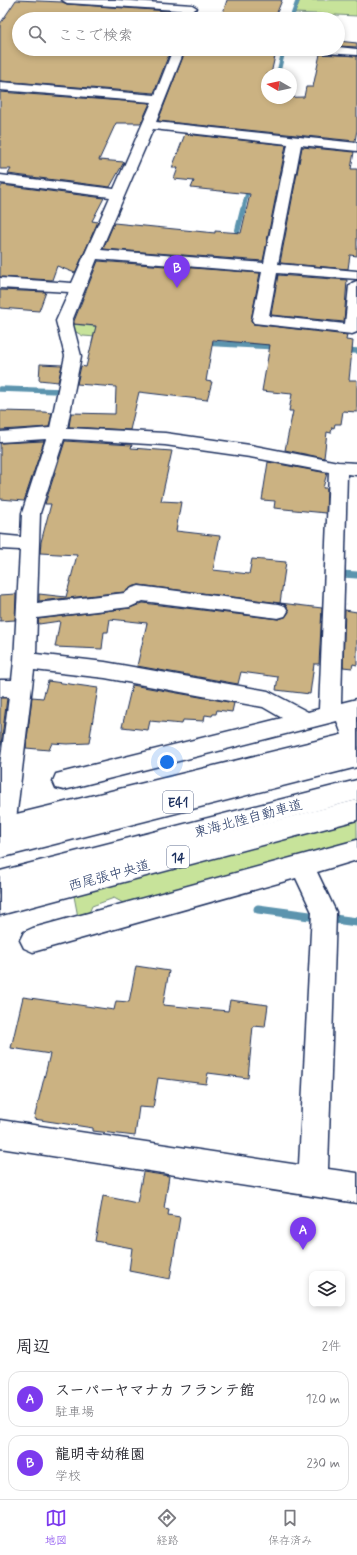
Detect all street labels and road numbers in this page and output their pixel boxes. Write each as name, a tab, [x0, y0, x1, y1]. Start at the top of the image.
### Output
road number: E41	[163, 791, 193, 813]
street label: 東海北陸自動車道	[192, 796, 305, 842]
road number: 14	[167, 846, 189, 868]
street label: 西尾張中央道	[66, 856, 152, 896]

